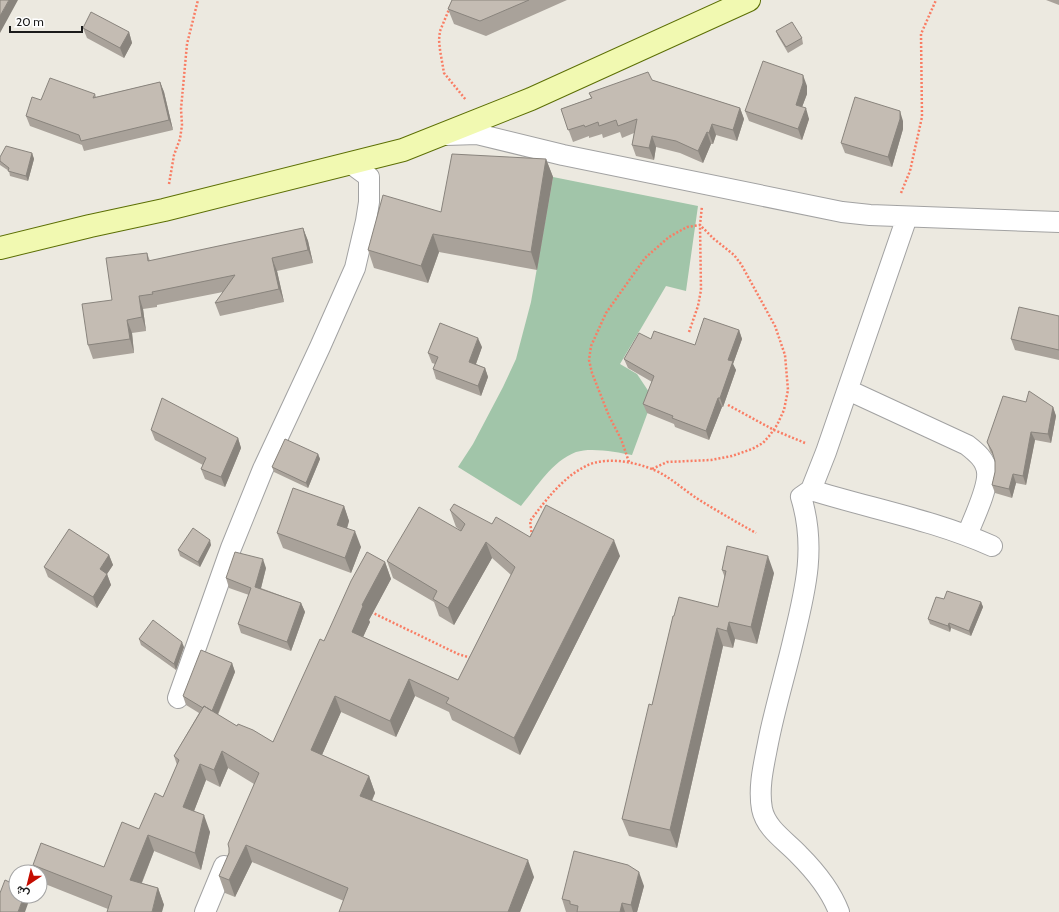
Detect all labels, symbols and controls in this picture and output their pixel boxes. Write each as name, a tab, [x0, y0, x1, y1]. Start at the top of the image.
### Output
scale bar	[10, 8, 82, 34]
text: 20 m	[16, 14, 44, 29]
north arrow	[8, 864, 48, 904]
text: ش	[13, 883, 32, 902]

